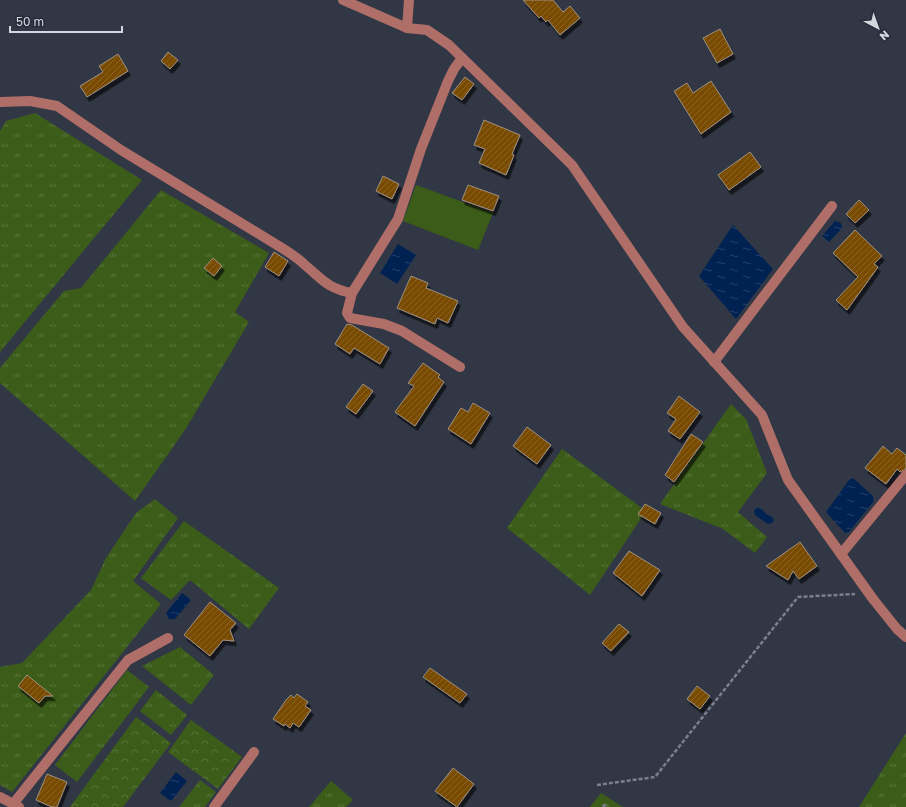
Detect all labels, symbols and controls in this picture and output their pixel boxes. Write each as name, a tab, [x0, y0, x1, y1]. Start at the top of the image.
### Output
scale bar	[10, 8, 122, 34]
north arrow	[858, 8, 898, 48]
text: 50 m	[16, 14, 44, 29]
text: N	[877, 28, 892, 44]

